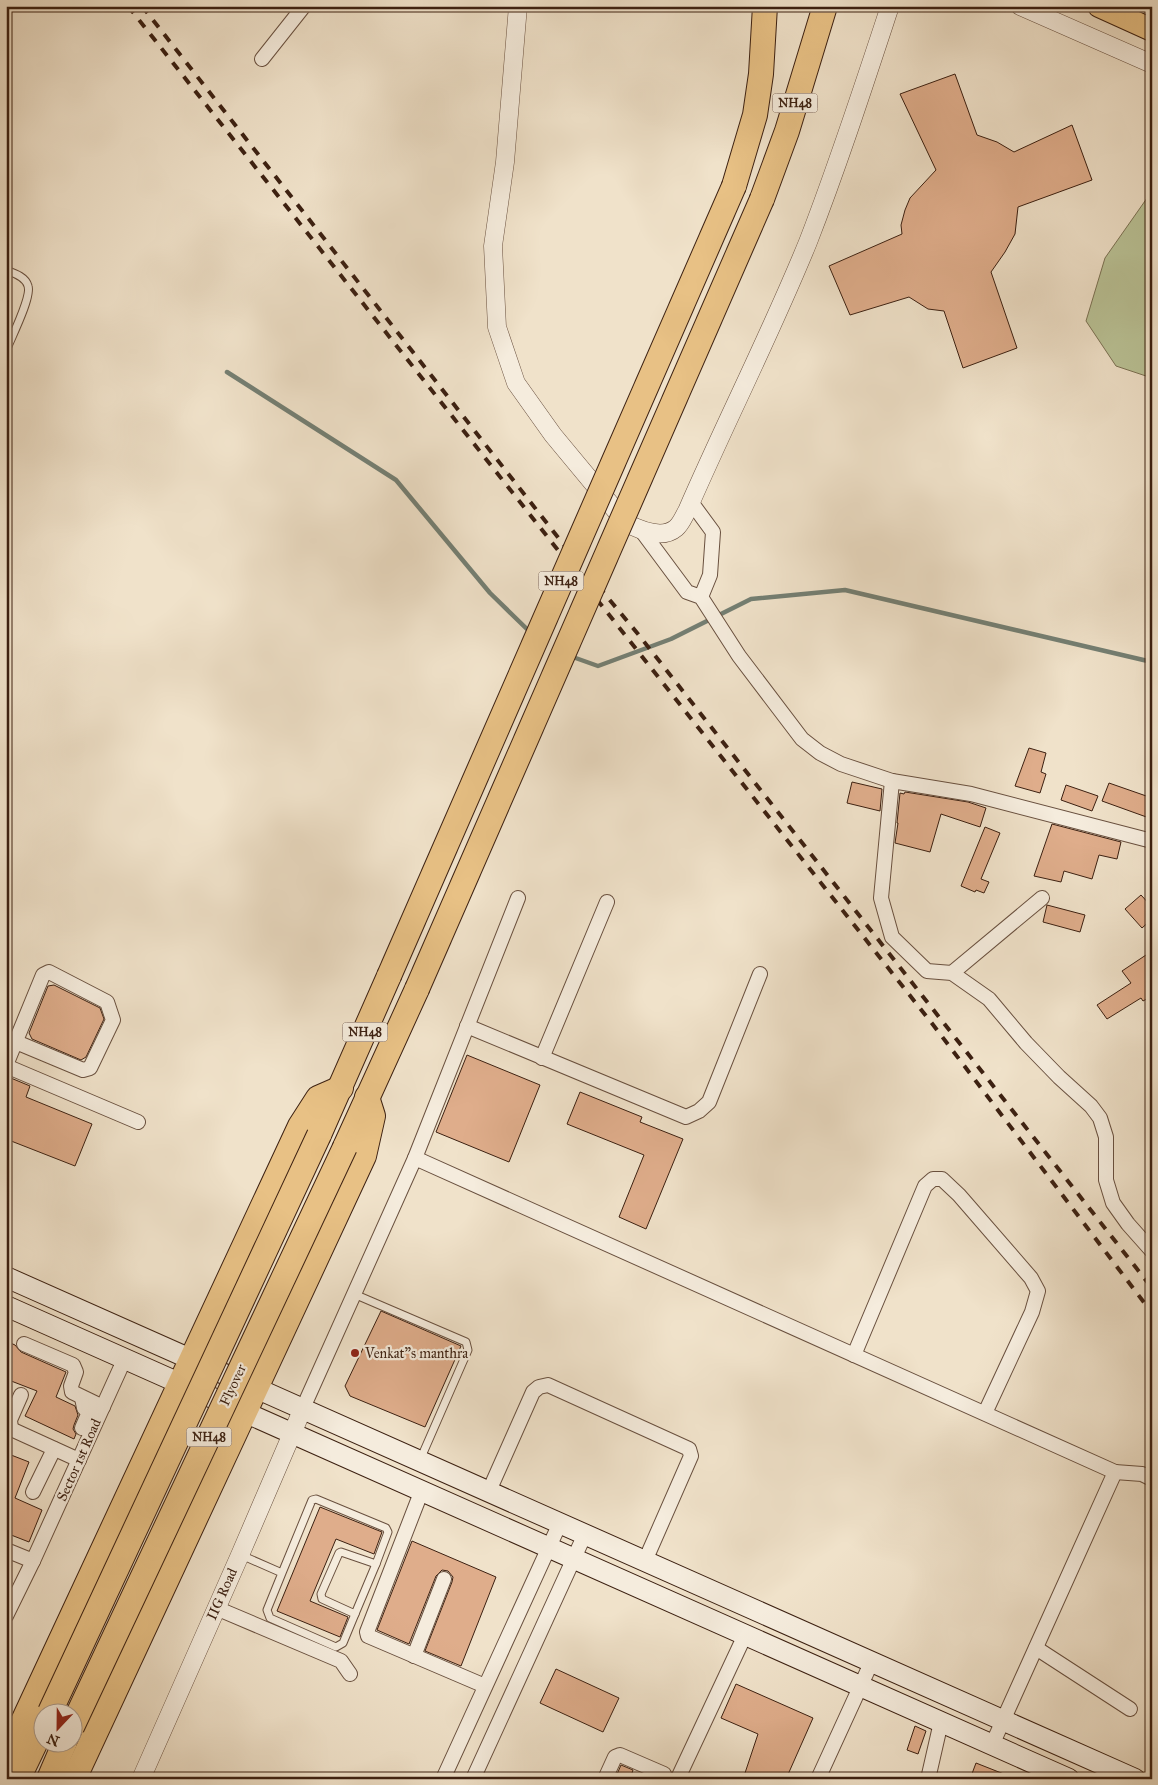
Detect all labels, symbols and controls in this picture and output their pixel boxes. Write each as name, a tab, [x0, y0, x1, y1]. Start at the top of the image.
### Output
road number: NH48	[772, 94, 818, 112]
road number: NH48	[538, 572, 584, 590]
road number: NH48	[342, 1022, 388, 1042]
place label: Venkat"s manthra	[364, 1345, 468, 1362]
marker: Venkat"s manthra	[349, 1347, 361, 1359]
street label: Flyover	[216, 1361, 250, 1408]
street label: Sector 1st Road	[53, 1416, 105, 1504]
road number: NH48	[186, 1428, 232, 1446]
street label: IIG Road	[203, 1565, 241, 1623]
north arrow	[32, 1702, 82, 1752]
text: N	[45, 1729, 62, 1750]

